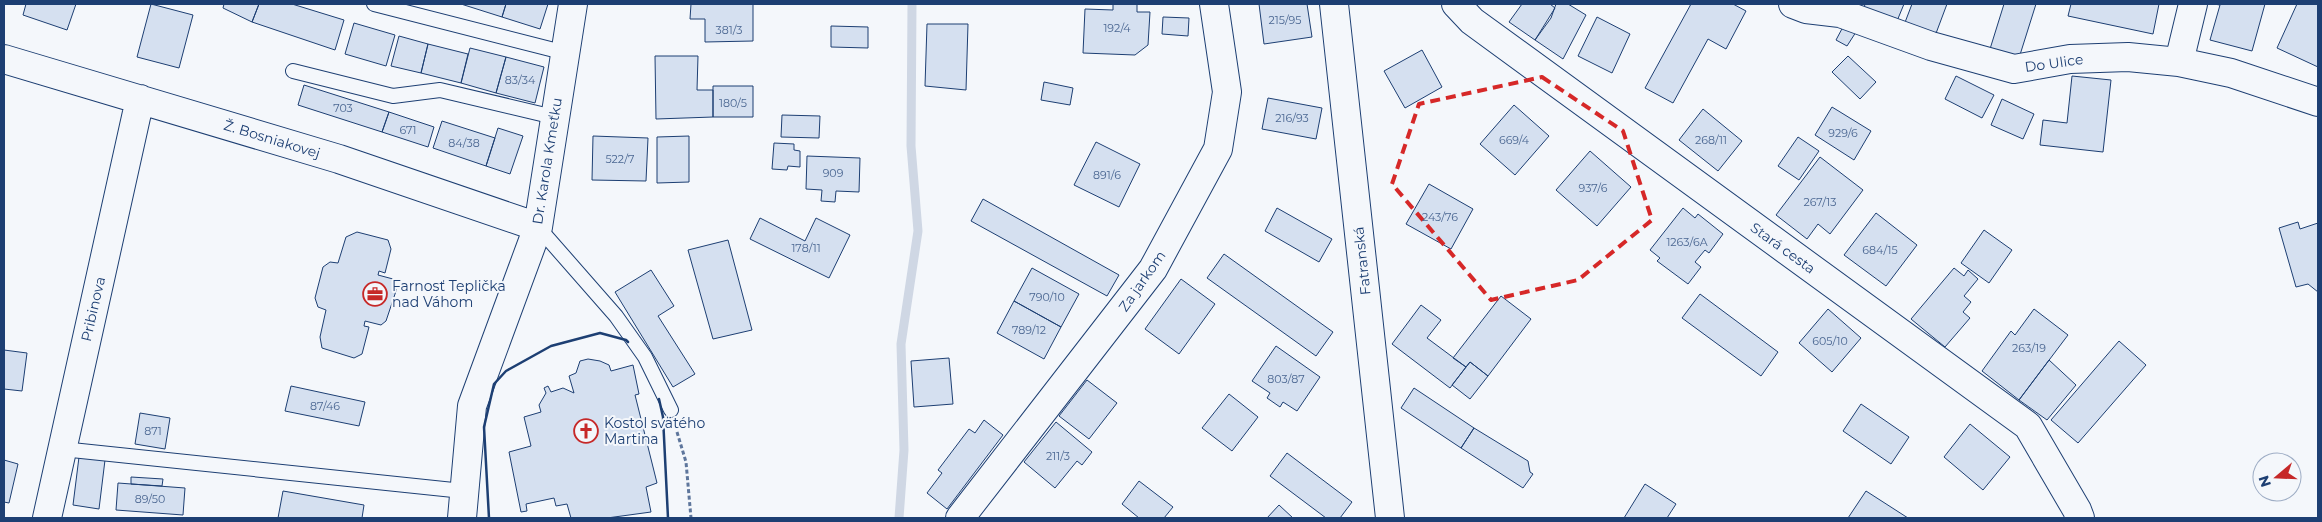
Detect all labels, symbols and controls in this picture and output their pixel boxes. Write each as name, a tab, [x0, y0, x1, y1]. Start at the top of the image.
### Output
house number: 215/95	[1268, 13, 1302, 27]
house number: 192/4	[1103, 21, 1131, 35]
house number: 381/3	[715, 23, 743, 37]
street label: Do Ulice	[2024, 50, 2084, 76]
house number: 83/34	[505, 73, 536, 87]
street label: Dr. Karola Kmeťku	[528, 96, 566, 226]
house number: 180/5	[719, 96, 747, 110]
house number: 703	[333, 101, 353, 115]
house number: 216/93	[1275, 111, 1309, 125]
street label: Ž. Bosniakovej	[222, 116, 322, 162]
house number: 671	[399, 123, 417, 137]
house number: 929/6	[1828, 126, 1858, 140]
house number: 669/4	[1499, 133, 1530, 147]
house number: 268/11	[1695, 133, 1727, 147]
house number: 84/38	[448, 136, 480, 150]
house number: 522/7	[605, 152, 635, 166]
house number: 909	[823, 166, 844, 180]
house number: 891/6	[1093, 168, 1121, 182]
house number: 937/6	[1579, 181, 1608, 195]
house number: 267/13	[1803, 195, 1837, 209]
house number: 243/76	[1422, 210, 1458, 224]
street label: Stará cesta	[1747, 218, 1819, 278]
street label: Fatranská	[1349, 226, 1375, 296]
house number: 1263/6A	[1666, 235, 1708, 249]
house number: 178/11	[791, 241, 821, 255]
house number: 684/15	[1862, 243, 1898, 257]
street label: Za jarkom	[1114, 247, 1170, 315]
street label: Pribinova	[77, 275, 109, 343]
place label: Farnosť Teplička nad Váhom	[392, 277, 506, 311]
office icon: Farnosť Teplička nad Váhom	[362, 281, 388, 307]
house number: 790/10	[1029, 290, 1065, 304]
house number: 789/12	[1012, 323, 1046, 337]
house number: 605/10	[1812, 334, 1848, 348]
house number: 263/19	[2012, 341, 2046, 355]
house number: 803/87	[1267, 372, 1305, 386]
house number: 87/46	[310, 399, 340, 413]
place label: Kostol svätého Martina	[604, 414, 705, 448]
church icon: Kostol svätého Martina	[573, 418, 599, 444]
house number: 871	[144, 424, 162, 438]
house number: 211/3	[1046, 449, 1070, 463]
north arrow	[2252, 452, 2302, 502]
text: N	[2254, 473, 2275, 490]
house number: 89/50	[135, 492, 165, 506]

